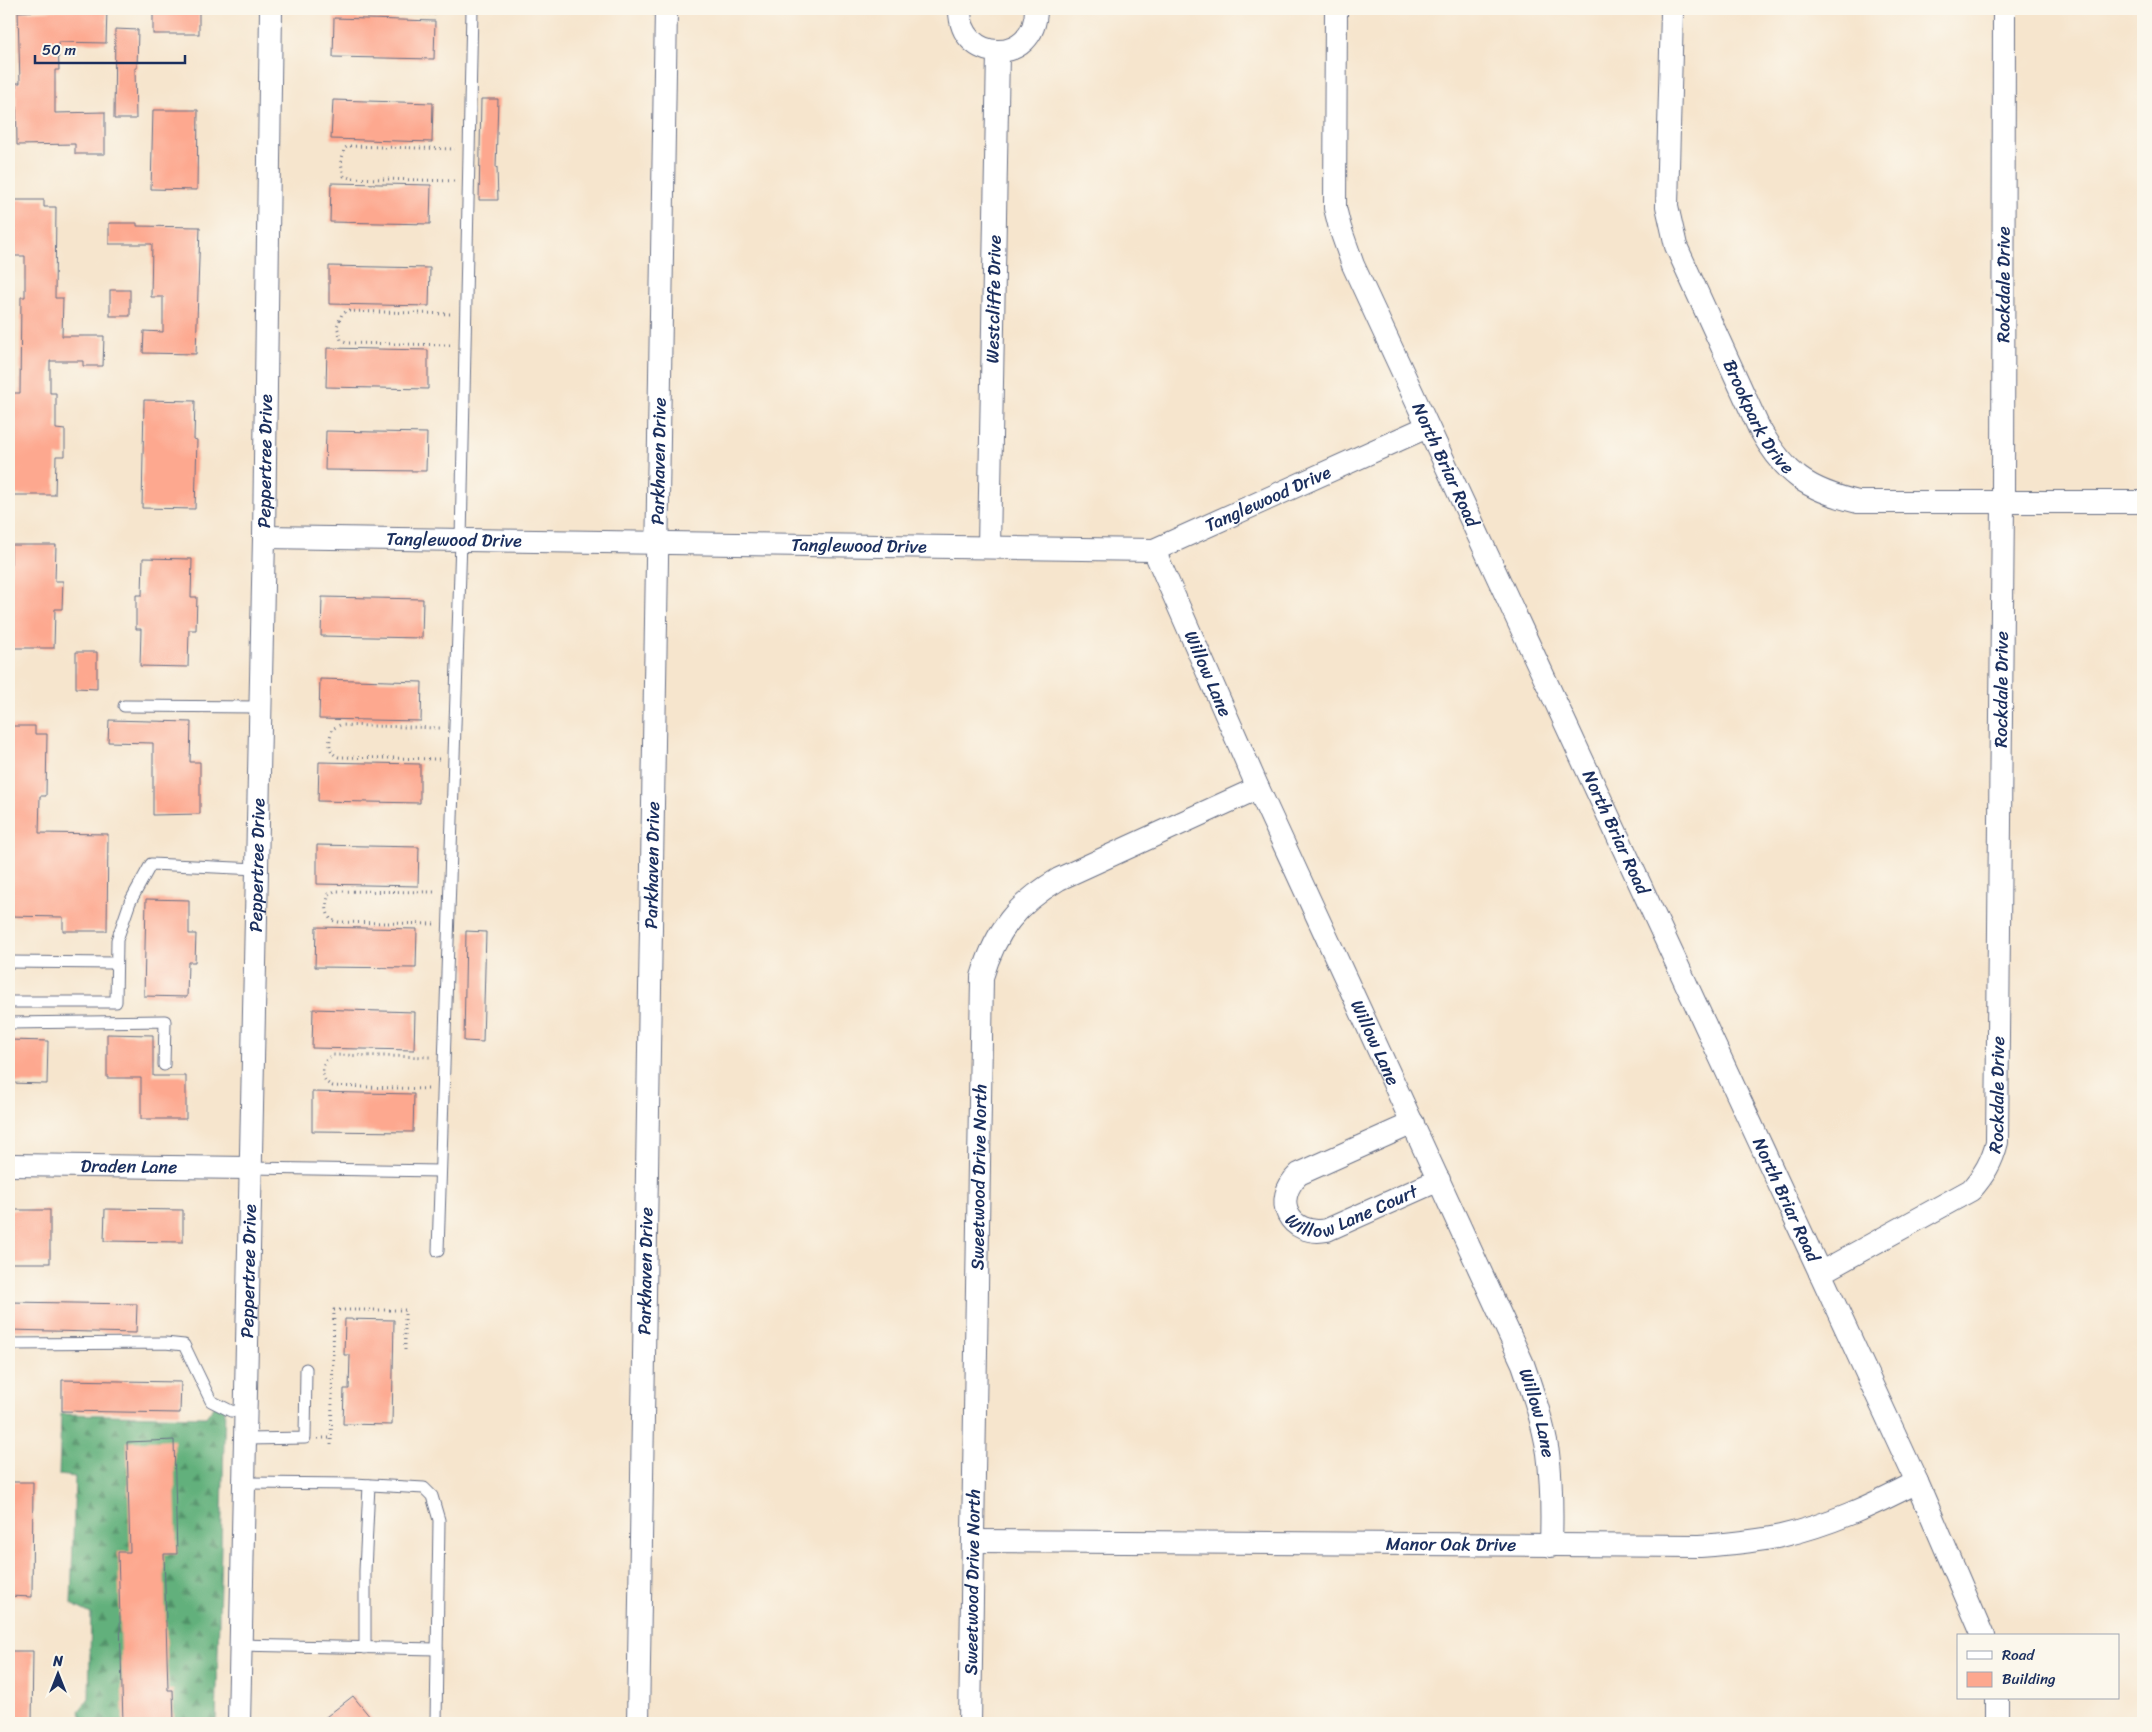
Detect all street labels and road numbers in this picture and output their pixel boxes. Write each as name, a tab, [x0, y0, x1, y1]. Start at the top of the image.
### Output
street label: Rockdale Drive	[1987, 226, 2020, 343]
street label: Westcliffe Drive	[976, 235, 1011, 364]
street label: Brookpark Drive	[1714, 354, 1802, 482]
street label: Peppertree Drive	[248, 394, 282, 528]
street label: Parkhaven Drive	[642, 397, 676, 525]
street label: North Briar Road	[1403, 397, 1489, 534]
street label: Tanglewood Drive	[1200, 456, 1337, 541]
street label: Tanglewood Drive	[386, 523, 522, 557]
street label: Tanglewood Drive	[791, 529, 927, 563]
street label: Willow Lane	[1175, 625, 1241, 722]
street label: Rockdale Drive	[1985, 631, 2018, 748]
street label: North Briar Road	[1573, 765, 1659, 901]
street label: Peppertree Drive	[240, 798, 274, 933]
street label: Parkhaven Drive	[635, 801, 669, 929]
street label: Willow Lane	[1341, 994, 1409, 1091]
street label: Rockdale Drive	[1979, 1036, 2014, 1157]
street label: Sweetwood Drive North	[961, 1084, 996, 1270]
street label: North Briar Road	[1743, 1132, 1830, 1269]
street label: Draden Lane	[80, 1150, 178, 1183]
street label: Willow Lane Court	[1277, 1175, 1424, 1247]
street label: Peppertree Drive	[231, 1203, 266, 1338]
street label: Parkhaven Drive	[628, 1207, 662, 1335]
street label: Willow Lane	[1510, 1364, 1565, 1460]
street label: Sweetwood Drive North	[955, 1489, 990, 1675]
street label: Manor Oak Drive	[1386, 1528, 1516, 1561]

